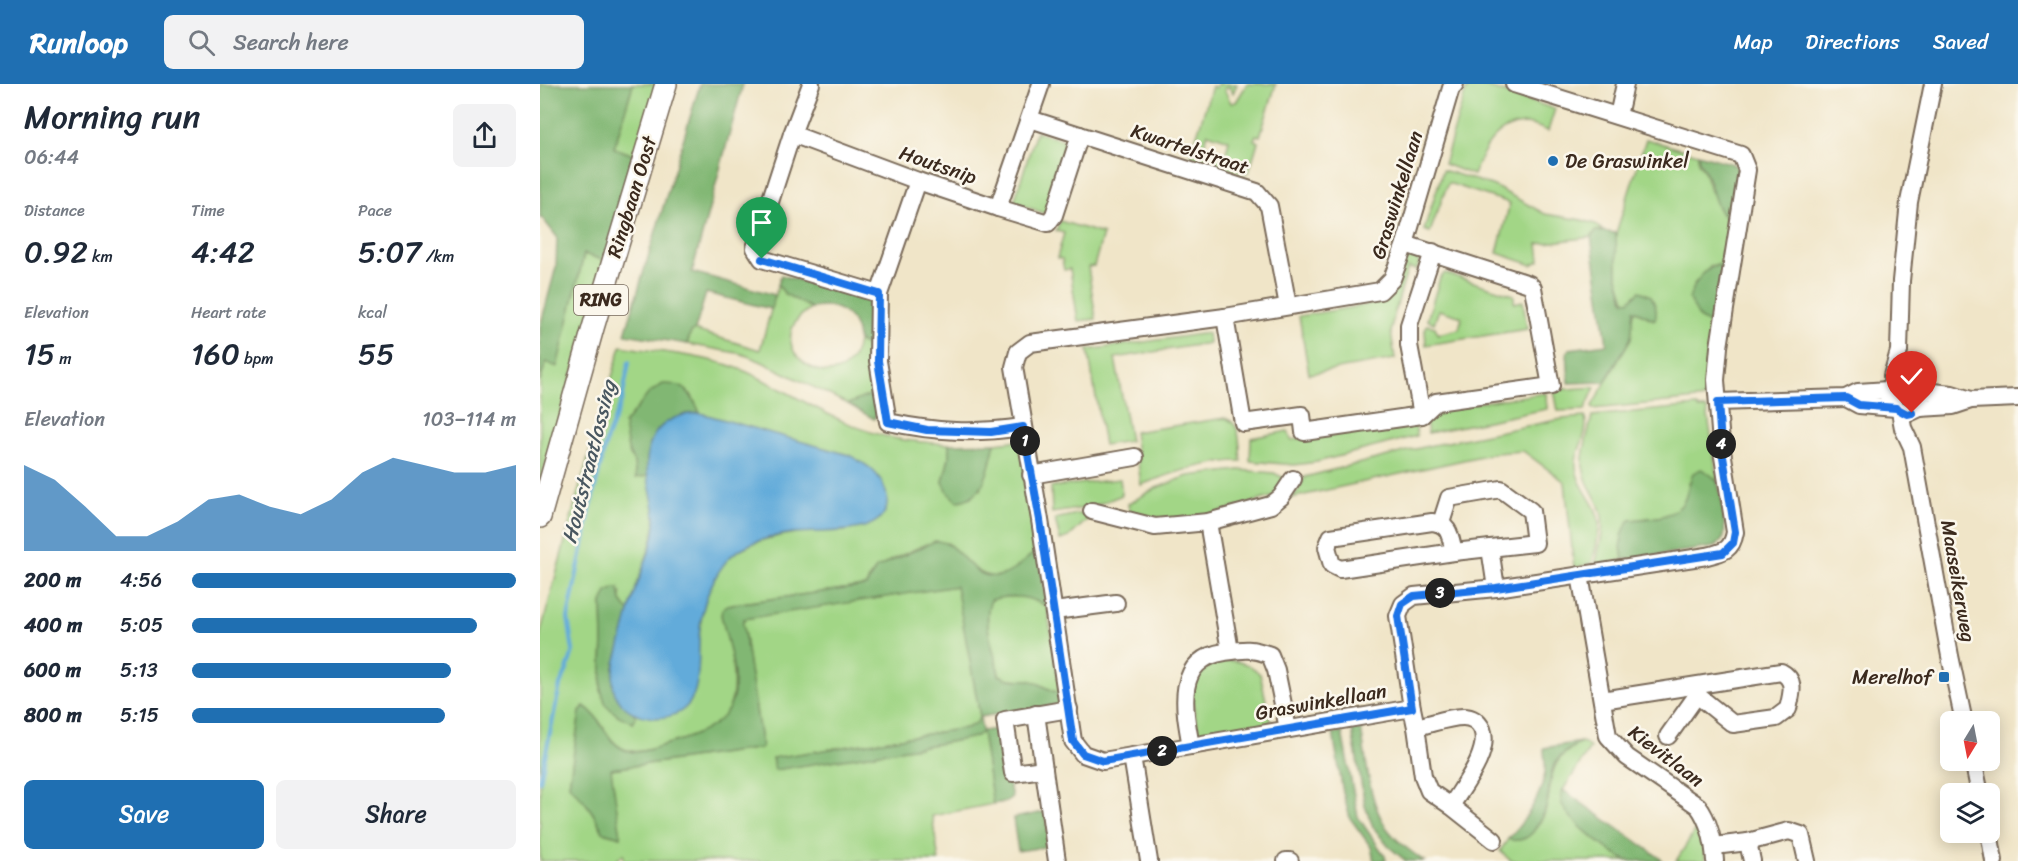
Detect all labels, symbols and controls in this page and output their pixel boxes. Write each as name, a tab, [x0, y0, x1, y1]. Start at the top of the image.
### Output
search box	[164, 15, 584, 69]
text: Runloop	[30, 18, 128, 67]
text: Search here	[233, 23, 349, 62]
text: Map	[1734, 23, 1772, 61]
text: Directions	[1805, 23, 1900, 61]
text: Saved	[1933, 23, 1988, 61]
icon: search	[185, 26, 218, 59]
text: Morning run	[24, 88, 200, 146]
button: share	[453, 104, 516, 167]
street label: Kwartelstraat	[1126, 113, 1254, 185]
street label: Graswinkellaan	[1361, 126, 1433, 263]
street label: Ringbaan Oost	[597, 131, 667, 262]
street label: Houtsnip	[895, 135, 982, 195]
text: 06:44	[24, 140, 79, 175]
place label: De Graswinkel	[1565, 144, 1689, 179]
marker: De Graswinkel	[1546, 154, 1560, 168]
text: Distance	[24, 196, 85, 225]
text: Time	[191, 196, 225, 225]
text: Pace	[358, 196, 392, 225]
pin	[736, 197, 787, 259]
icon: arrive	[745, 206, 778, 239]
text: 0.92	[24, 225, 88, 279]
text: 4:42	[191, 225, 255, 279]
text: 5:07	[358, 225, 421, 279]
text: km	[88, 242, 113, 271]
text: /km	[421, 242, 454, 271]
road number: RING	[574, 285, 628, 315]
text: Elevation	[24, 298, 89, 327]
text: Heart rate	[191, 298, 266, 327]
text: kcal	[358, 298, 387, 327]
text: 15	[24, 327, 55, 381]
text: 160	[191, 327, 240, 381]
text: 55	[358, 327, 395, 381]
text: m	[55, 344, 72, 373]
text: bpm	[240, 344, 274, 373]
pin	[1886, 351, 1937, 413]
icon: check	[1895, 360, 1928, 393]
water label: Houtstraatlossing	[550, 374, 628, 547]
text: Elevation	[24, 402, 105, 437]
text: 103–114 m	[422, 402, 516, 437]
pin: 1	[1010, 426, 1040, 456]
text: 1	[1022, 426, 1028, 455]
pin: 4	[1706, 429, 1736, 459]
text: 4	[1716, 429, 1726, 458]
street label: Maaseikerweg	[1930, 517, 1986, 645]
text: 200 m	[24, 563, 81, 598]
text: 4:56	[120, 563, 162, 598]
pin: 3	[1425, 578, 1455, 608]
text: 3	[1436, 578, 1444, 607]
text: 400 m	[24, 608, 82, 643]
text: 5:05	[120, 608, 163, 643]
text: 600 m	[24, 653, 81, 688]
text: 5:13	[120, 653, 158, 688]
place label: Merelhof	[1852, 660, 1935, 695]
marker: Merelhof	[1937, 670, 1951, 684]
street label: Graswinkellaan	[1253, 673, 1390, 731]
text: 800 m	[24, 698, 82, 733]
text: 5:15	[120, 698, 159, 733]
north arrow	[1940, 711, 2000, 771]
map controls	[1940, 711, 2000, 843]
street label: Kievitlaan	[1620, 716, 1712, 797]
pin: 2	[1147, 736, 1177, 766]
text: 2	[1157, 736, 1167, 765]
button: Save	[24, 780, 264, 849]
button: Share	[276, 780, 516, 849]
button: layers	[1940, 783, 2000, 843]

